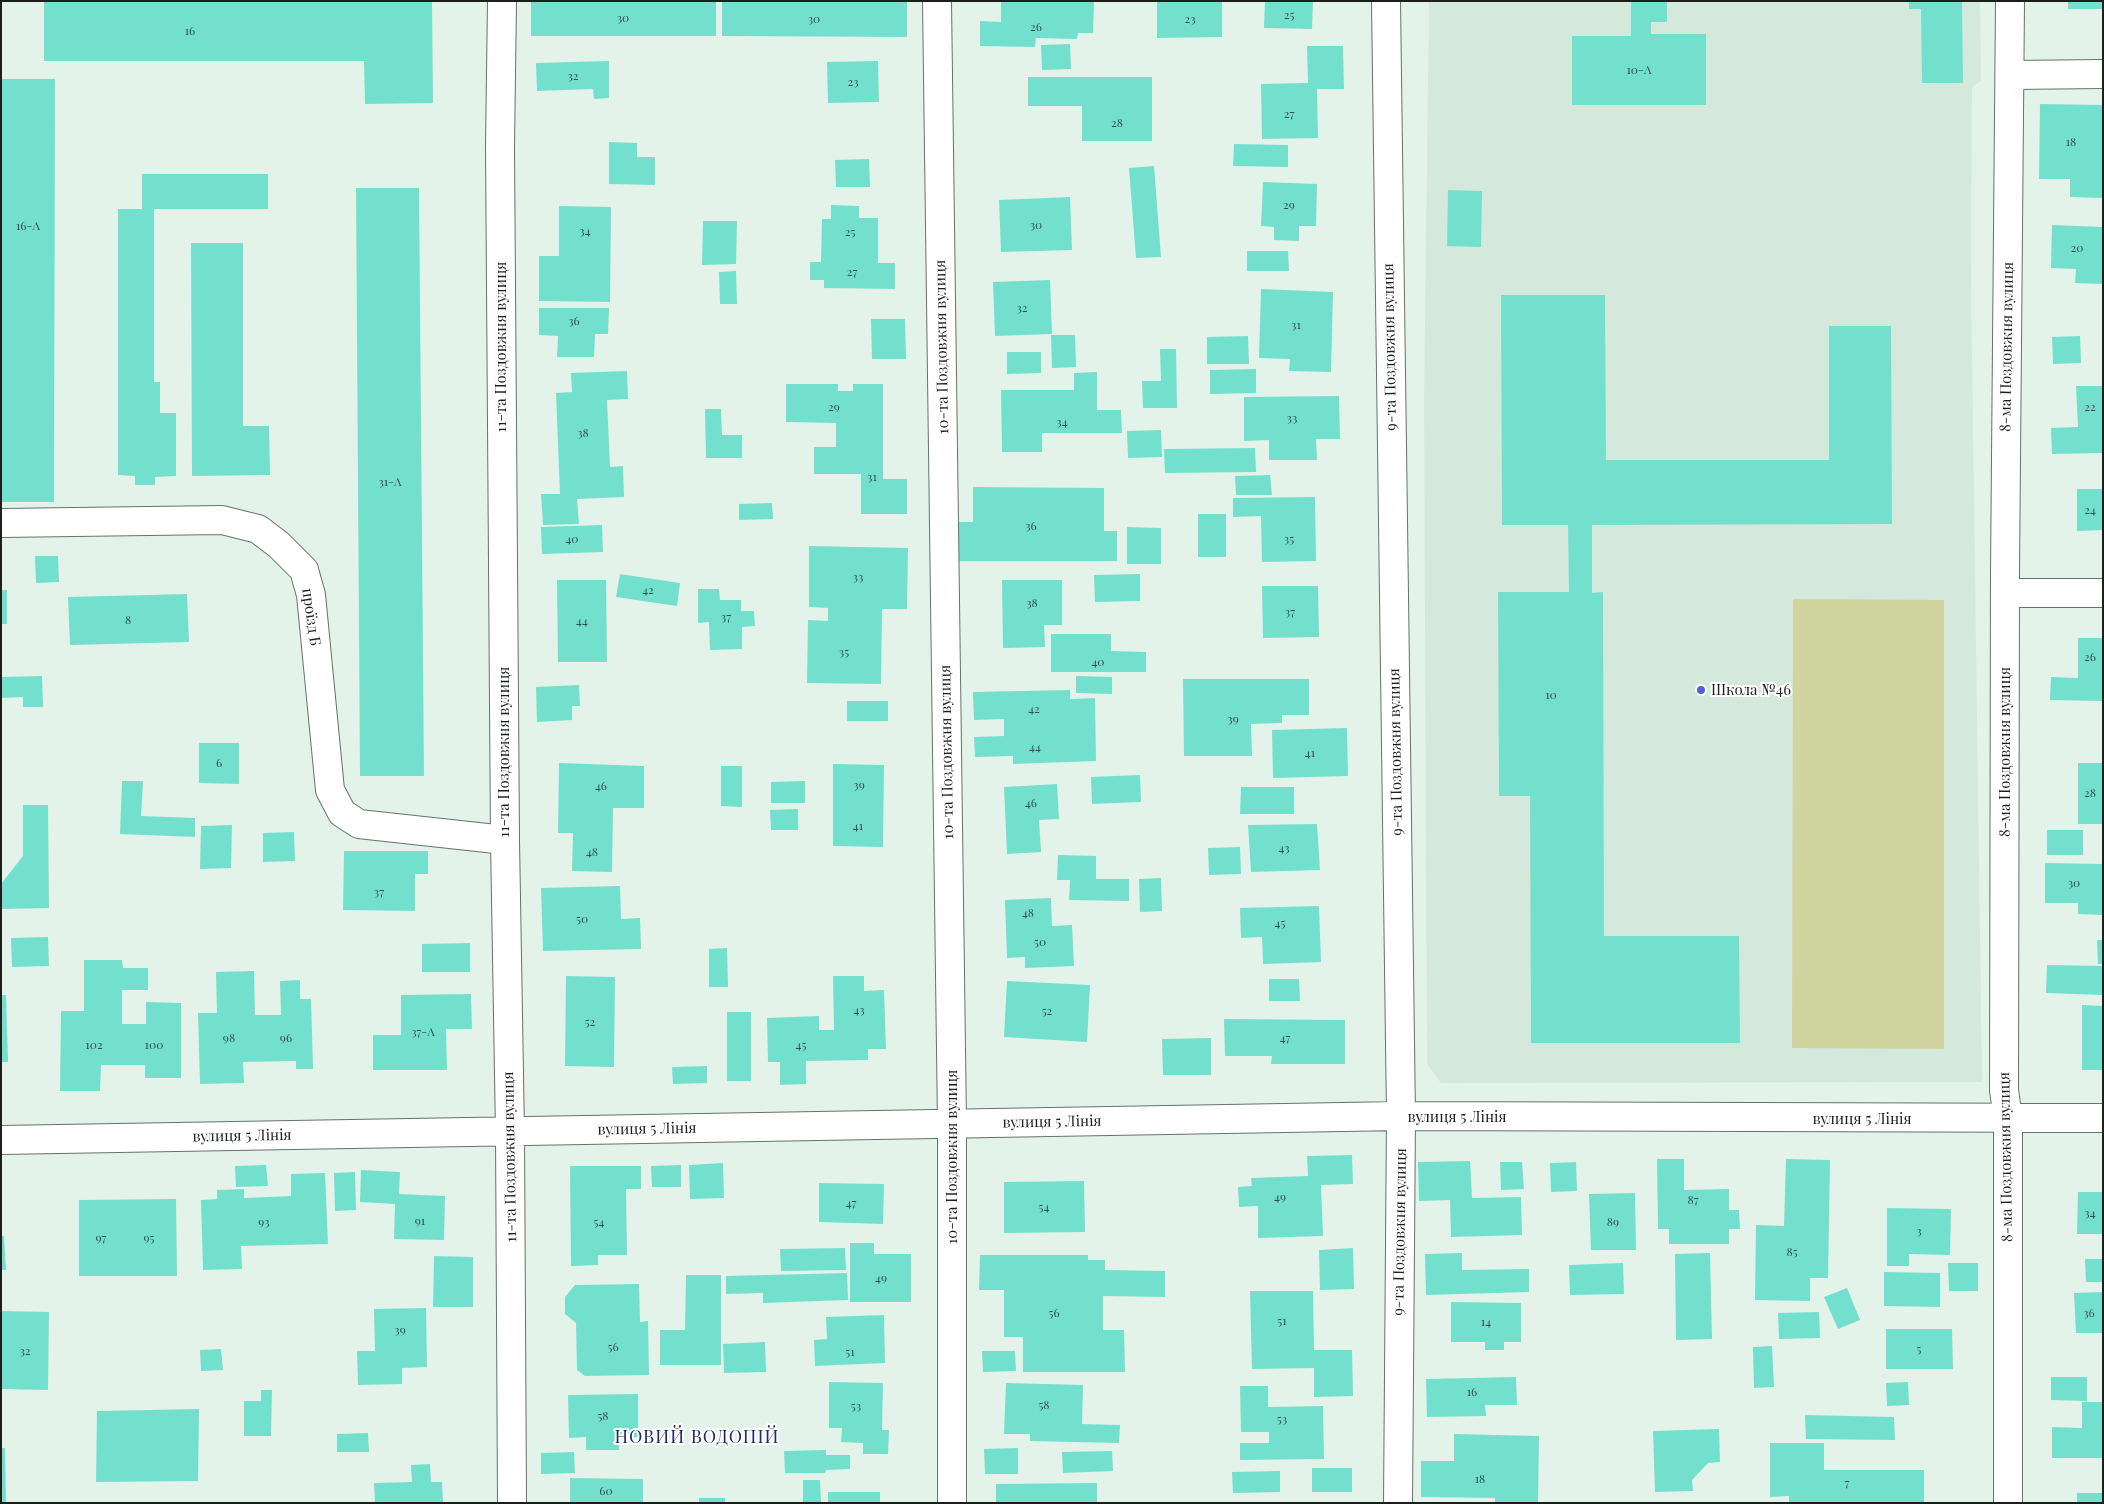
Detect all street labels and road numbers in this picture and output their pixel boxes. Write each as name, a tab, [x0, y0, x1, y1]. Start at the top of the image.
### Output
street label: 10-та Поздовжня вулиця	[931, 260, 953, 434]
street label: 11-та Поздовжня вулиця	[492, 262, 510, 432]
street label: 8-ма Поздовжня вулиця	[1997, 262, 2017, 432]
street label: 9-та Поздовжня вулиця	[1380, 263, 1400, 431]
street label: проїзд Б	[298, 587, 324, 647]
street label: 10-та Поздовжня вулиця	[936, 665, 958, 839]
street label: 11-та Поздовжня вулиця	[495, 667, 513, 837]
street label: 8-ма Поздовжня вулиця	[1996, 667, 2014, 837]
street label: 9-та Поздовжня вулиця	[1386, 668, 1406, 836]
street label: 10-та Поздовжня вулиця	[943, 1070, 961, 1244]
street label: 11-та Поздовжня вулиця	[500, 1071, 520, 1243]
street label: 8-ма Поздовжня вулиця	[1996, 1072, 2016, 1242]
street label: вулиця 5 Лінія	[1407, 1108, 1507, 1126]
street label: вулиця 5 Лінія	[1812, 1110, 1912, 1128]
street label: вулиця 5 Лінія	[1002, 1112, 1102, 1132]
street label: вулиця 5 Лінія	[597, 1119, 697, 1139]
street label: вулиця 5 Лінія	[192, 1126, 292, 1146]
street label: 9-та Поздовжня вулиця	[1390, 1148, 1410, 1316]

